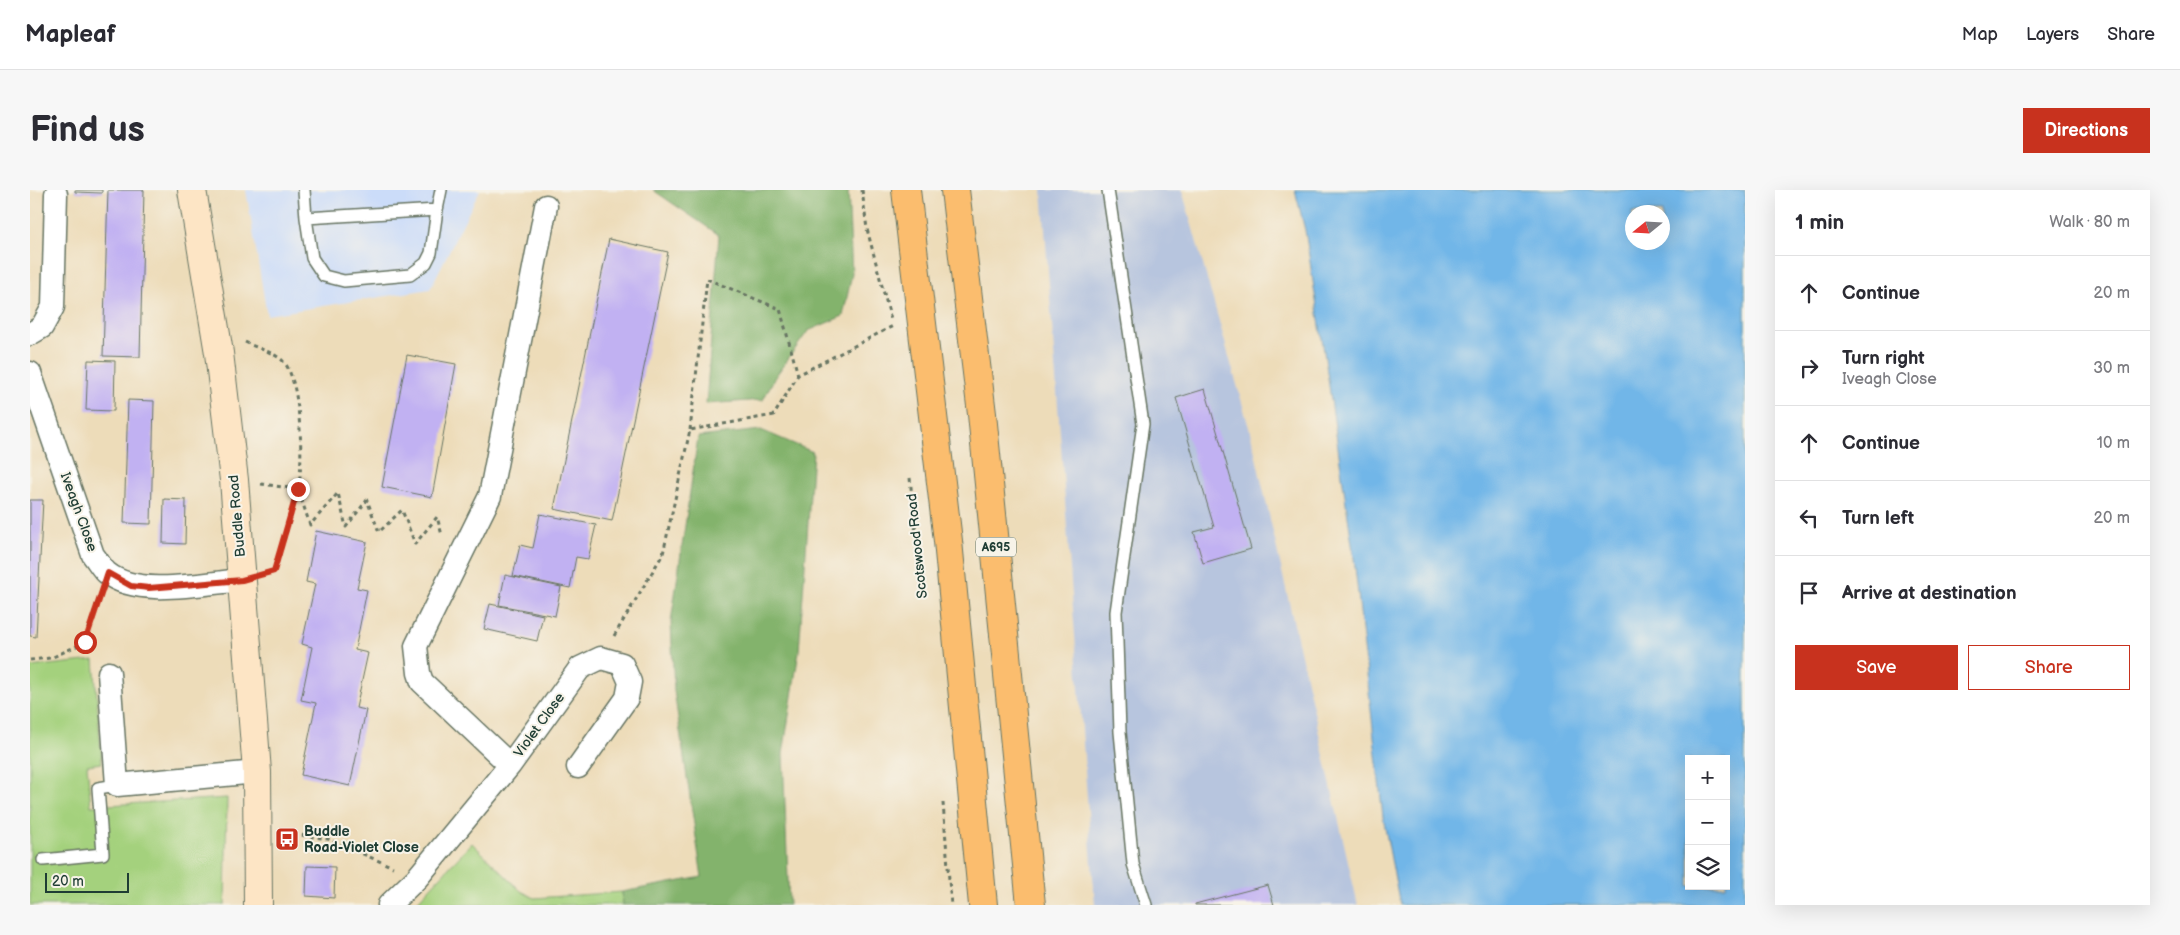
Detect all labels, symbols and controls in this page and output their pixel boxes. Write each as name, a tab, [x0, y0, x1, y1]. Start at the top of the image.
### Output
text: Mapleaf	[25, 20, 116, 49]
text: Map	[1962, 24, 1998, 45]
text: Layers	[2026, 24, 2079, 45]
text: Share	[2107, 24, 2155, 45]
button: Directions	[2023, 108, 2150, 153]
text: Find us	[30, 109, 145, 152]
north arrow	[1625, 205, 1670, 250]
text: 1 min	[1795, 210, 1844, 235]
text: Walk · 80 m	[2049, 213, 2130, 232]
icon: ahead	[1795, 279, 1823, 307]
text: Continue	[1842, 282, 1920, 305]
text: 20 m	[2094, 284, 2130, 303]
text: Turn right	[1842, 347, 1925, 370]
icon: right	[1795, 354, 1823, 382]
text: 30 m	[2093, 359, 2130, 378]
text: Iveagh Close	[1842, 370, 1937, 389]
icon: ahead	[1795, 429, 1823, 457]
text: Continue	[1842, 432, 1920, 455]
text: 10 m	[2097, 434, 2130, 453]
street label: Iveagh Close	[57, 470, 101, 554]
street label: Buddle Road	[225, 474, 249, 558]
route end	[287, 478, 310, 501]
street label: Scotswood Road	[903, 493, 931, 599]
icon: left	[1795, 504, 1823, 532]
text: Turn left	[1842, 507, 1914, 530]
text: 20 m	[2094, 509, 2130, 528]
road number: A695	[976, 538, 1016, 557]
icon: arrive	[1795, 579, 1823, 607]
text: Arrive at destination	[1842, 582, 2017, 605]
route start	[74, 631, 97, 654]
button: Save	[1795, 645, 1958, 690]
button: Share	[1968, 645, 2130, 690]
street label: Violet Close	[510, 689, 568, 761]
map controls	[1685, 755, 1730, 890]
button: +	[1685, 755, 1730, 800]
button: −	[1685, 800, 1730, 845]
place label: Buddle Road-Violet Close	[304, 823, 419, 856]
bus stop icon: Buddle Road-Violet Close	[274, 826, 300, 852]
button: layers	[1685, 845, 1730, 890]
scale bar	[45, 870, 129, 893]
text: 20 m	[52, 873, 84, 890]

